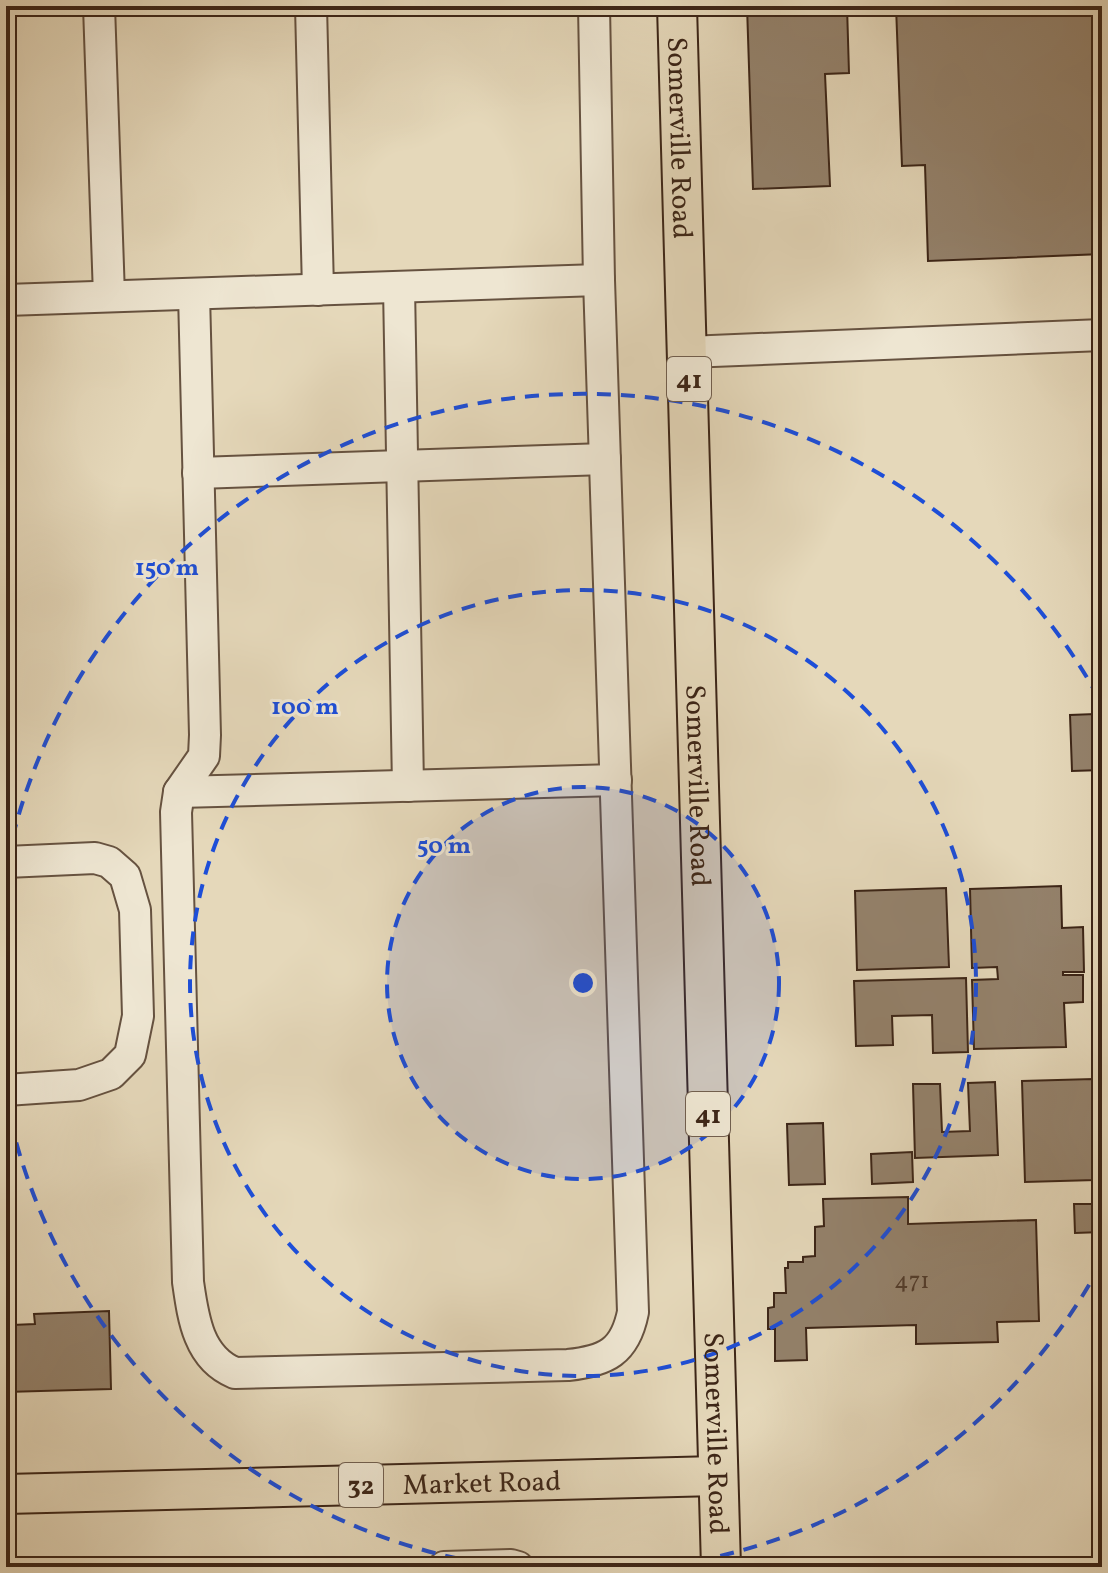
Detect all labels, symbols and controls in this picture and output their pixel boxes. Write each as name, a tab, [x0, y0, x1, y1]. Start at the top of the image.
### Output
street label: Somerville Road	[656, 36, 701, 240]
road number: 41	[667, 357, 711, 401]
text: 150 m	[135, 552, 199, 586]
street label: Somerville Road	[674, 684, 719, 887]
text: 100 m	[271, 691, 339, 725]
text: 50 m	[417, 830, 471, 864]
centre of rings	[569, 969, 597, 997]
road number: 41	[686, 1092, 730, 1136]
house number: 471	[894, 1265, 930, 1299]
street label: Somerville Road	[692, 1332, 737, 1535]
road number: 32	[339, 1463, 383, 1507]
street label: Market Road	[402, 1463, 562, 1506]

